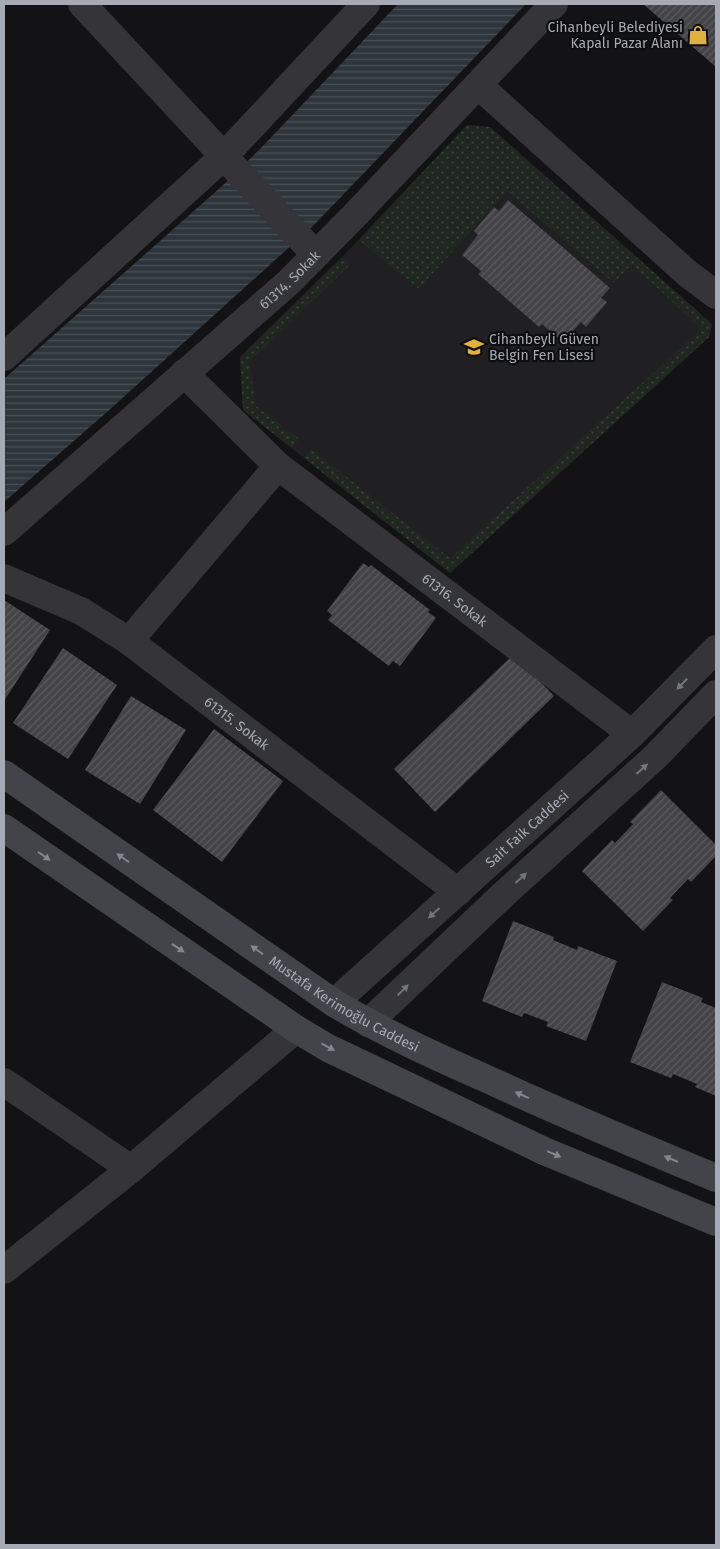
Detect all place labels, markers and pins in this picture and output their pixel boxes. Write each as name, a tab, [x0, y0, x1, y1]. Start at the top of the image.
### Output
place label: Cihanbeyli Belediyesi Kapalı Pazar Alanı	[548, 19, 683, 52]
shop icon: Cihanbeyli Belediyesi Kapalı Pazar Alanı	[687, 24, 709, 46]
place label: Cihanbeyli Güven Belgin Fen Lisesi	[489, 331, 599, 364]
school or university icon: Cihanbeyli Güven Belgin Fen Lisesi	[463, 336, 485, 358]

